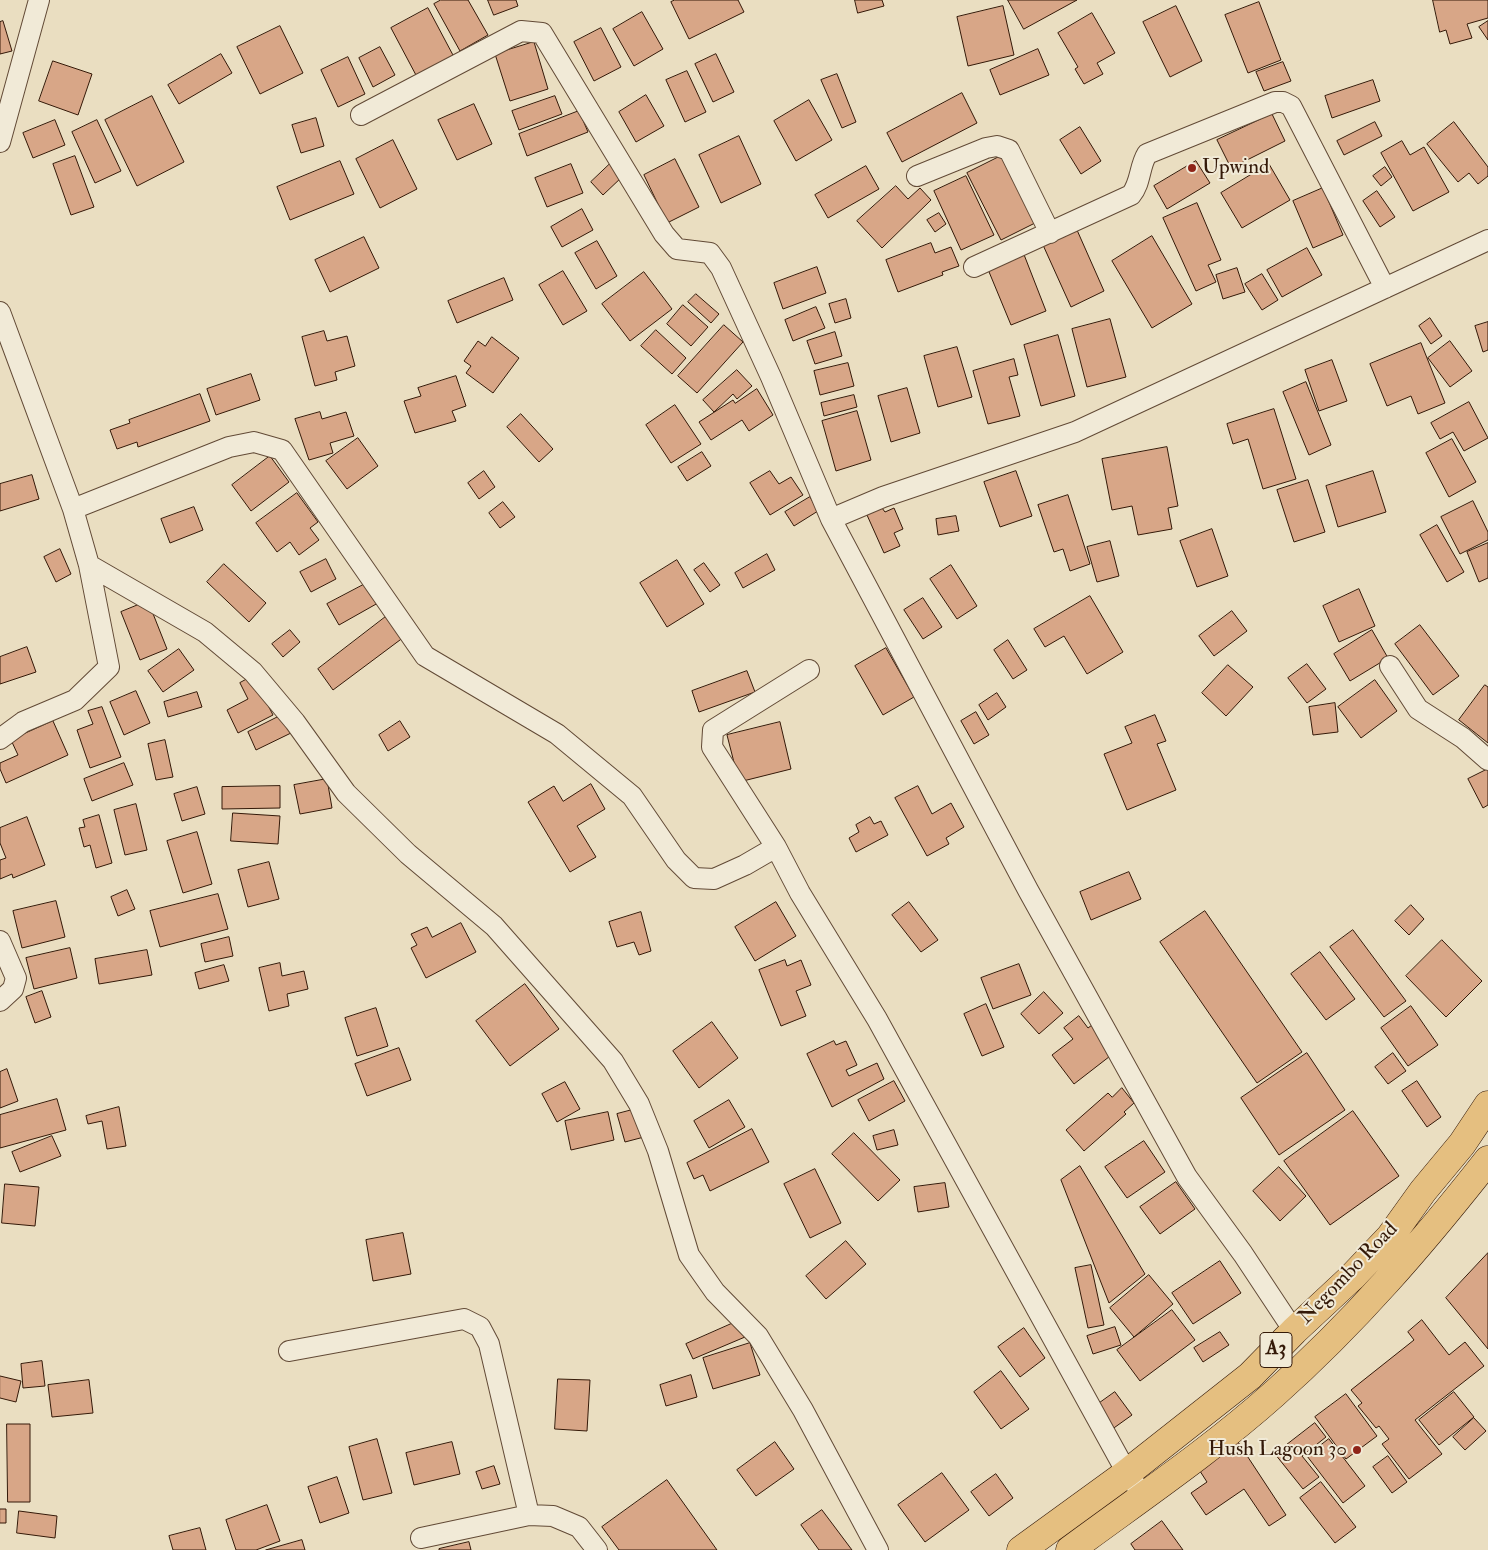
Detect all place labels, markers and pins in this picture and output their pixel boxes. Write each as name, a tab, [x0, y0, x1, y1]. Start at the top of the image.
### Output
place label: Upwind	[1202, 155, 1269, 181]
marker: Upwind	[1186, 162, 1198, 174]
place label: Hush Lagoon 30	[1208, 1437, 1347, 1463]
marker: Hush Lagoon 30	[1351, 1444, 1363, 1456]

